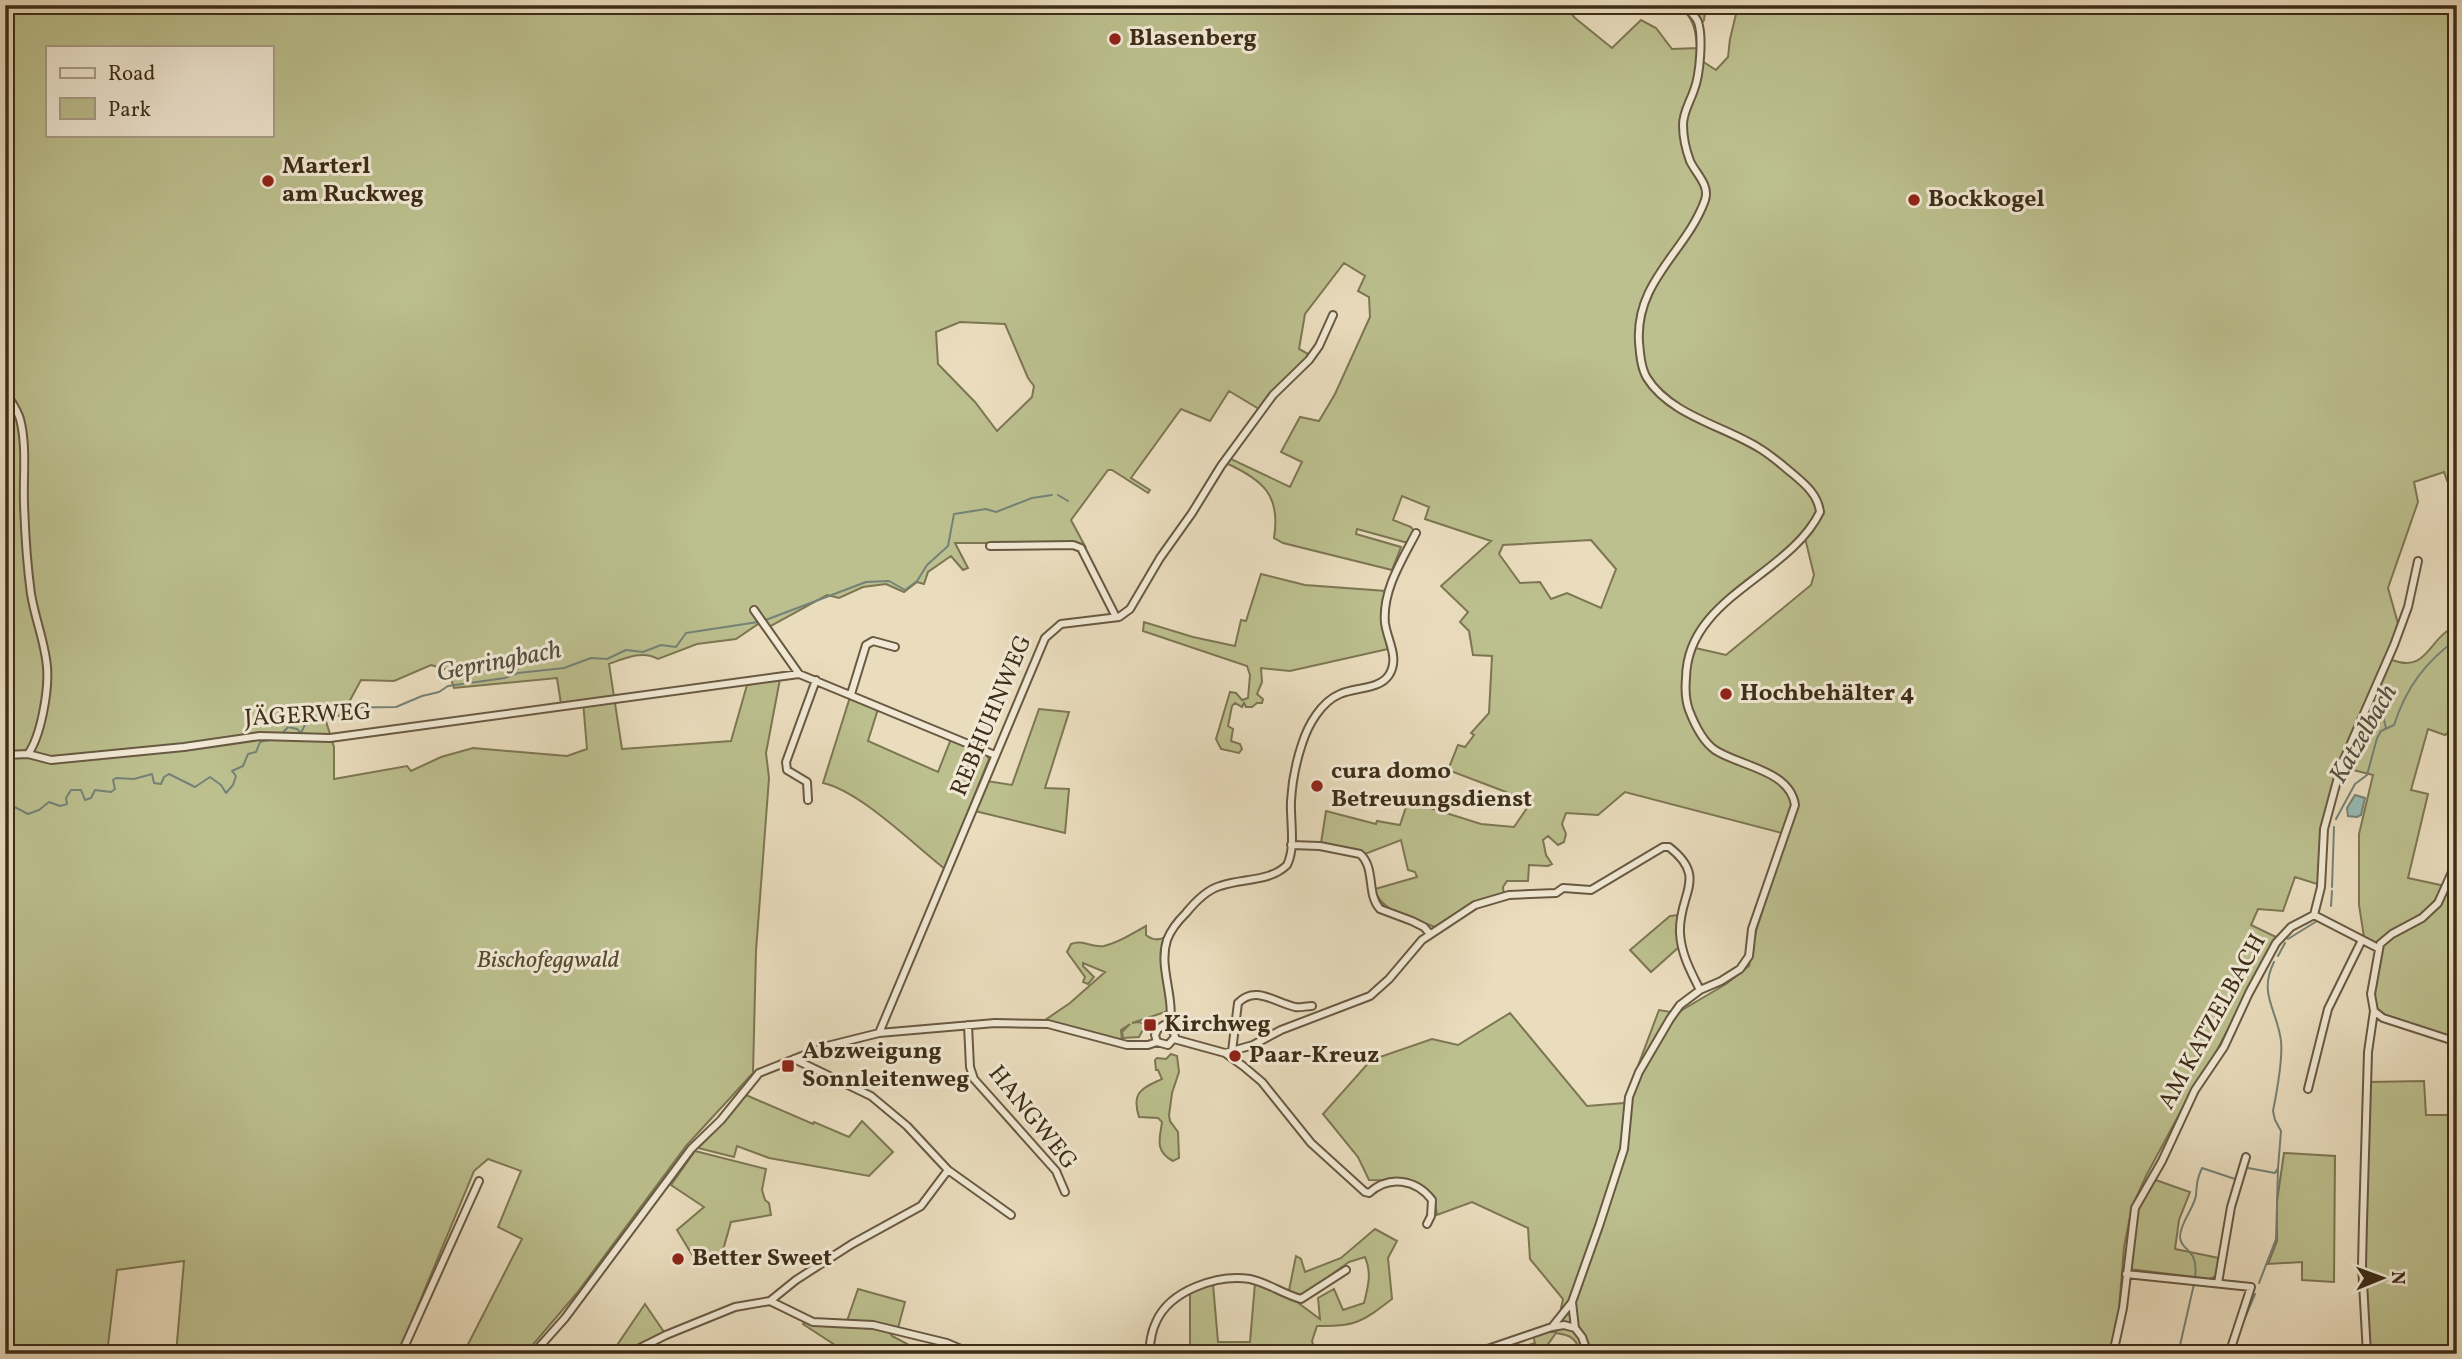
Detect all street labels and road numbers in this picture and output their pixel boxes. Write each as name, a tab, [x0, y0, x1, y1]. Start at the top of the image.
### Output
street label: REBHUHNWEG	[943, 630, 1041, 802]
street label: JÄGERWEG	[244, 696, 372, 736]
street label: AM KATZELBACH	[2151, 928, 2275, 1116]
street label: HANGWEG	[979, 1059, 1085, 1177]

